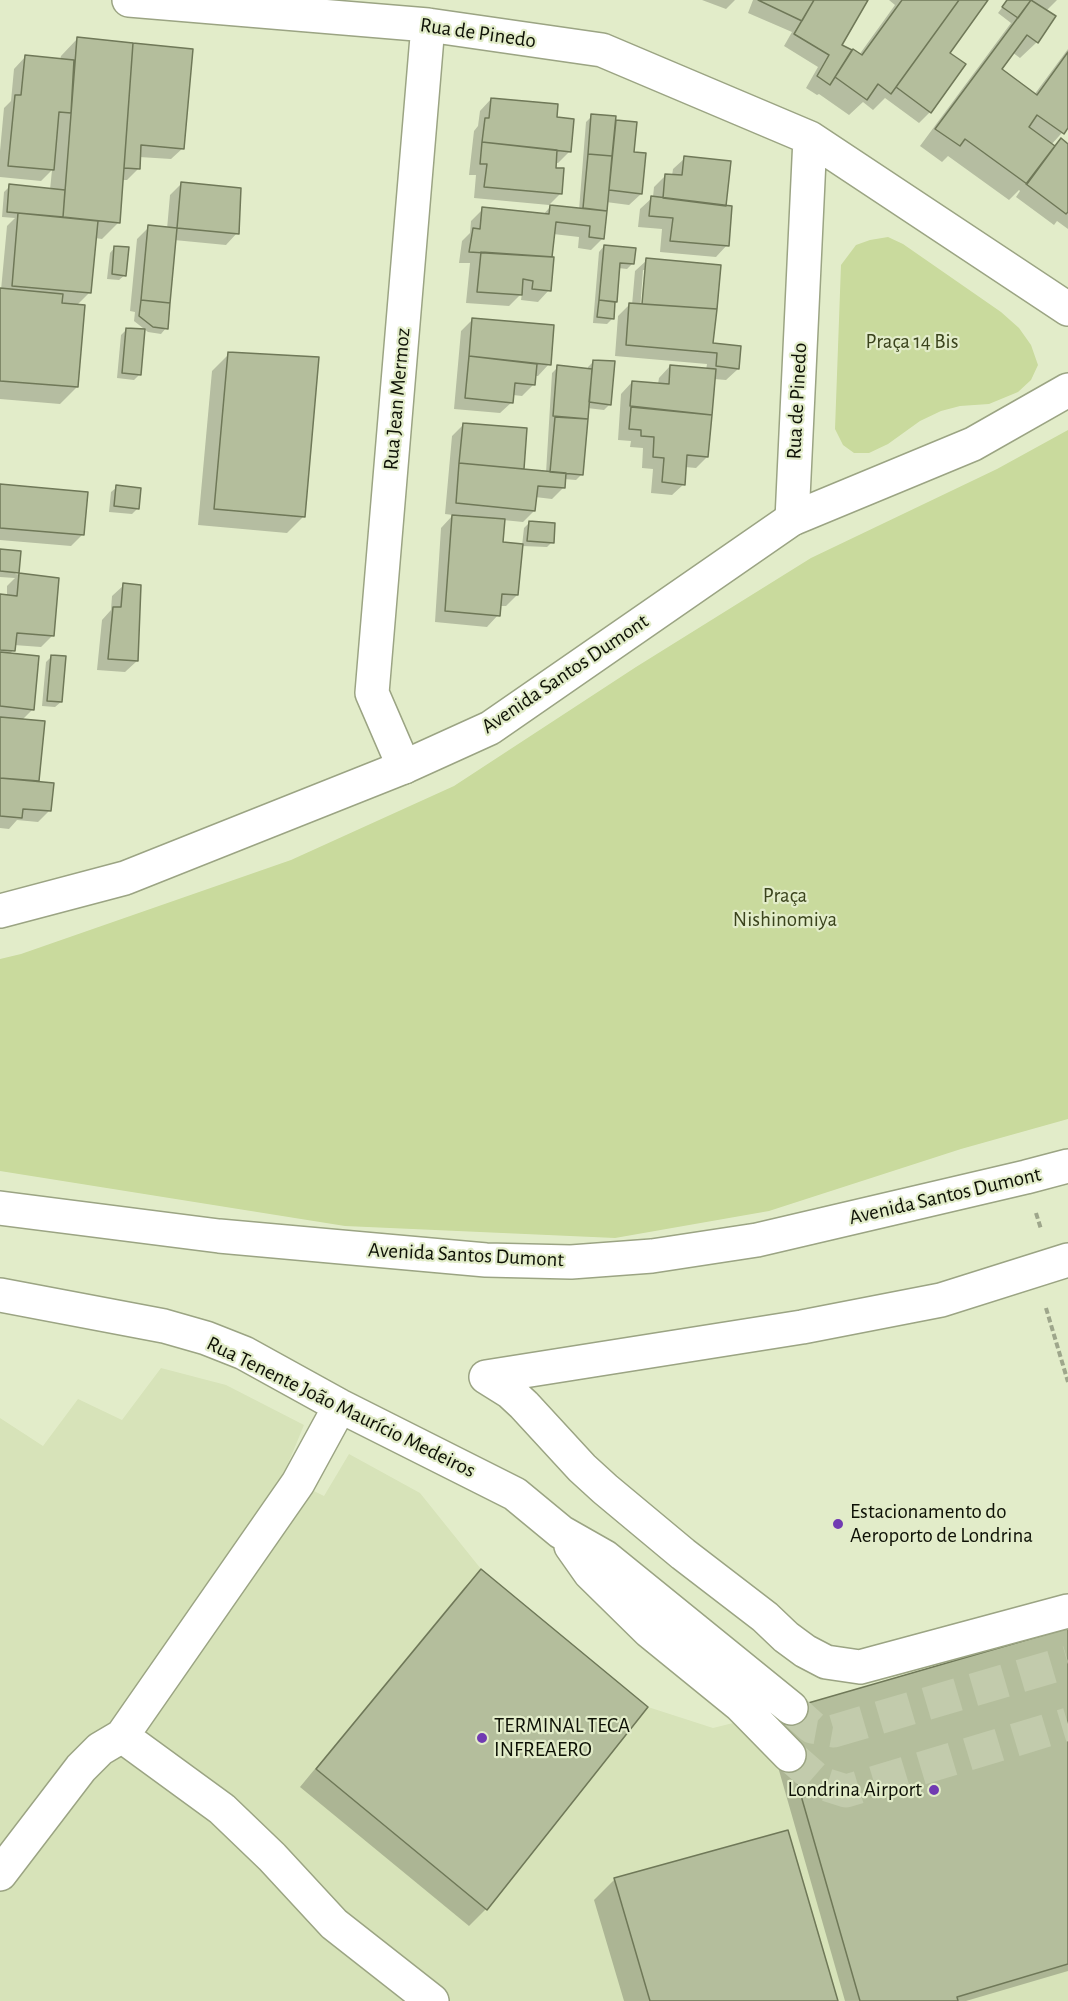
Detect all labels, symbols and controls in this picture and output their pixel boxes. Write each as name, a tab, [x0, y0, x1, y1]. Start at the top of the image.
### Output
street label: Rua de Pinedo	[418, 12, 538, 54]
street label: Rua Jean Mermoz	[378, 327, 416, 471]
park label: Praça 14 Bis	[866, 329, 958, 355]
street label: Rua de Pinedo	[781, 342, 813, 460]
street label: Avenida Santos Dumont	[477, 609, 653, 739]
park label: Praça Nishinomiya	[733, 883, 837, 933]
street label: Avenida Santos Dumont	[847, 1162, 1043, 1230]
street label: Avenida Santos Dumont	[367, 1237, 565, 1273]
street label: Rua Tenente João Maurício Medeiros	[202, 1331, 480, 1483]
place label: Estacionamento do Aeroporto de Londrina	[850, 1499, 1033, 1549]
marker: Estacionamento do Aeroporto de Londrina	[831, 1517, 845, 1531]
place label: TERMINAL TECA INFREAERO	[494, 1713, 630, 1763]
marker: TERMINAL TECA INFREAERO	[475, 1731, 489, 1745]
place label: Londrina Airport	[788, 1777, 922, 1803]
marker: Londrina Airport	[927, 1783, 941, 1797]

